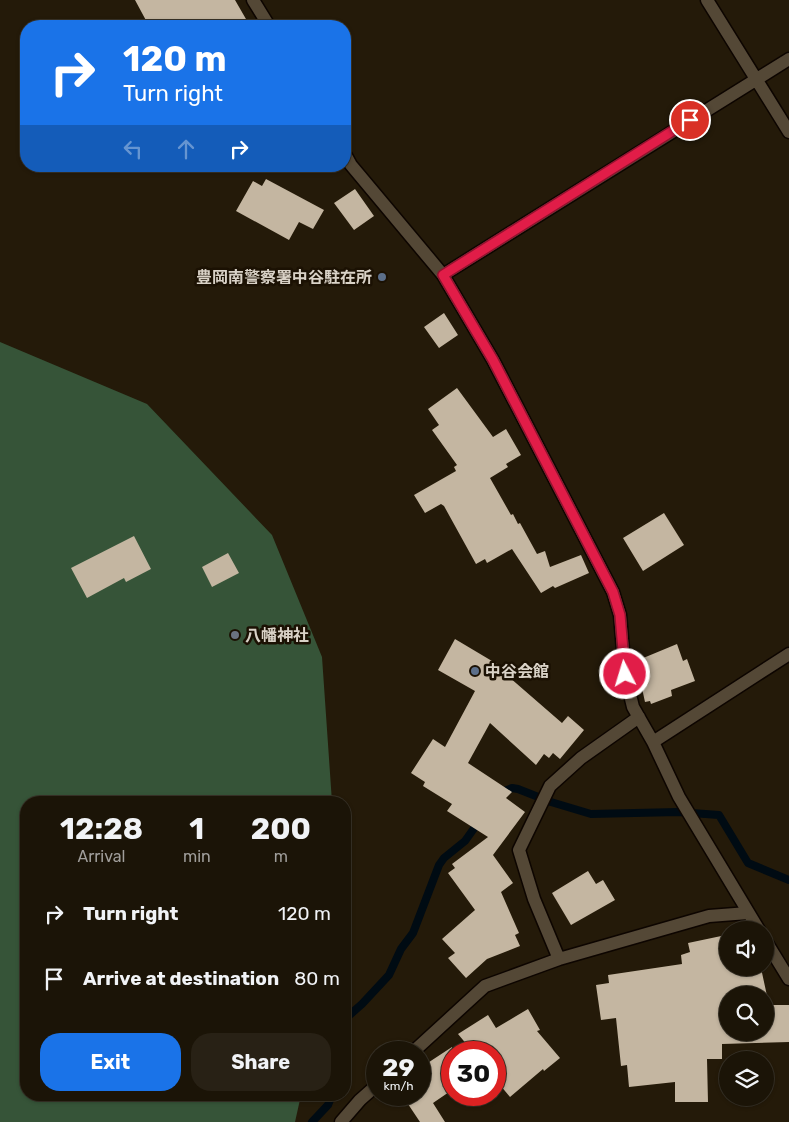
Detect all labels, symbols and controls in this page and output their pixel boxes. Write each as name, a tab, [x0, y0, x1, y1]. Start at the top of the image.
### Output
text: 120 m	[123, 38, 226, 80]
icon: right	[40, 40, 105, 105]
text: Turn right	[123, 80, 223, 107]
pin	[669, 99, 711, 141]
icon: arrive	[676, 106, 704, 134]
icon: left	[119, 135, 147, 163]
icon: ahead	[172, 135, 200, 163]
icon: right	[225, 135, 253, 163]
place label: 豊岡南警察署中谷駐在所	[196, 268, 372, 287]
marker: 豊岡南警察署中谷駐在所	[376, 271, 388, 283]
place label: 八幡神社	[245, 626, 309, 645]
marker: 八幡神社	[229, 629, 241, 641]
position arrow	[598, 647, 650, 699]
place label: 中谷会館	[485, 662, 549, 681]
marker: 中谷会館	[469, 665, 481, 677]
text: 12:28	[60, 811, 143, 847]
text: 1	[189, 811, 204, 847]
text: 200	[251, 811, 311, 847]
text: Arrival	[77, 847, 125, 866]
text: min	[183, 847, 211, 866]
text: m	[274, 847, 288, 866]
icon: right	[40, 900, 68, 928]
text: Turn right	[83, 902, 178, 925]
text: 120 m	[278, 902, 331, 925]
map controls	[719, 921, 774, 1106]
button: sound	[719, 921, 774, 976]
icon: arrive	[40, 965, 68, 993]
text: Arrive at destination	[83, 967, 279, 990]
text: 80 m	[294, 967, 340, 990]
button: search	[719, 986, 774, 1041]
button: Exit	[40, 1033, 181, 1091]
button: Share	[191, 1033, 331, 1091]
speed limit sign: 30	[441, 1041, 506, 1106]
button: layers	[719, 1051, 774, 1106]
text: 29	[382, 1053, 415, 1082]
text: km/h	[384, 1079, 413, 1093]

